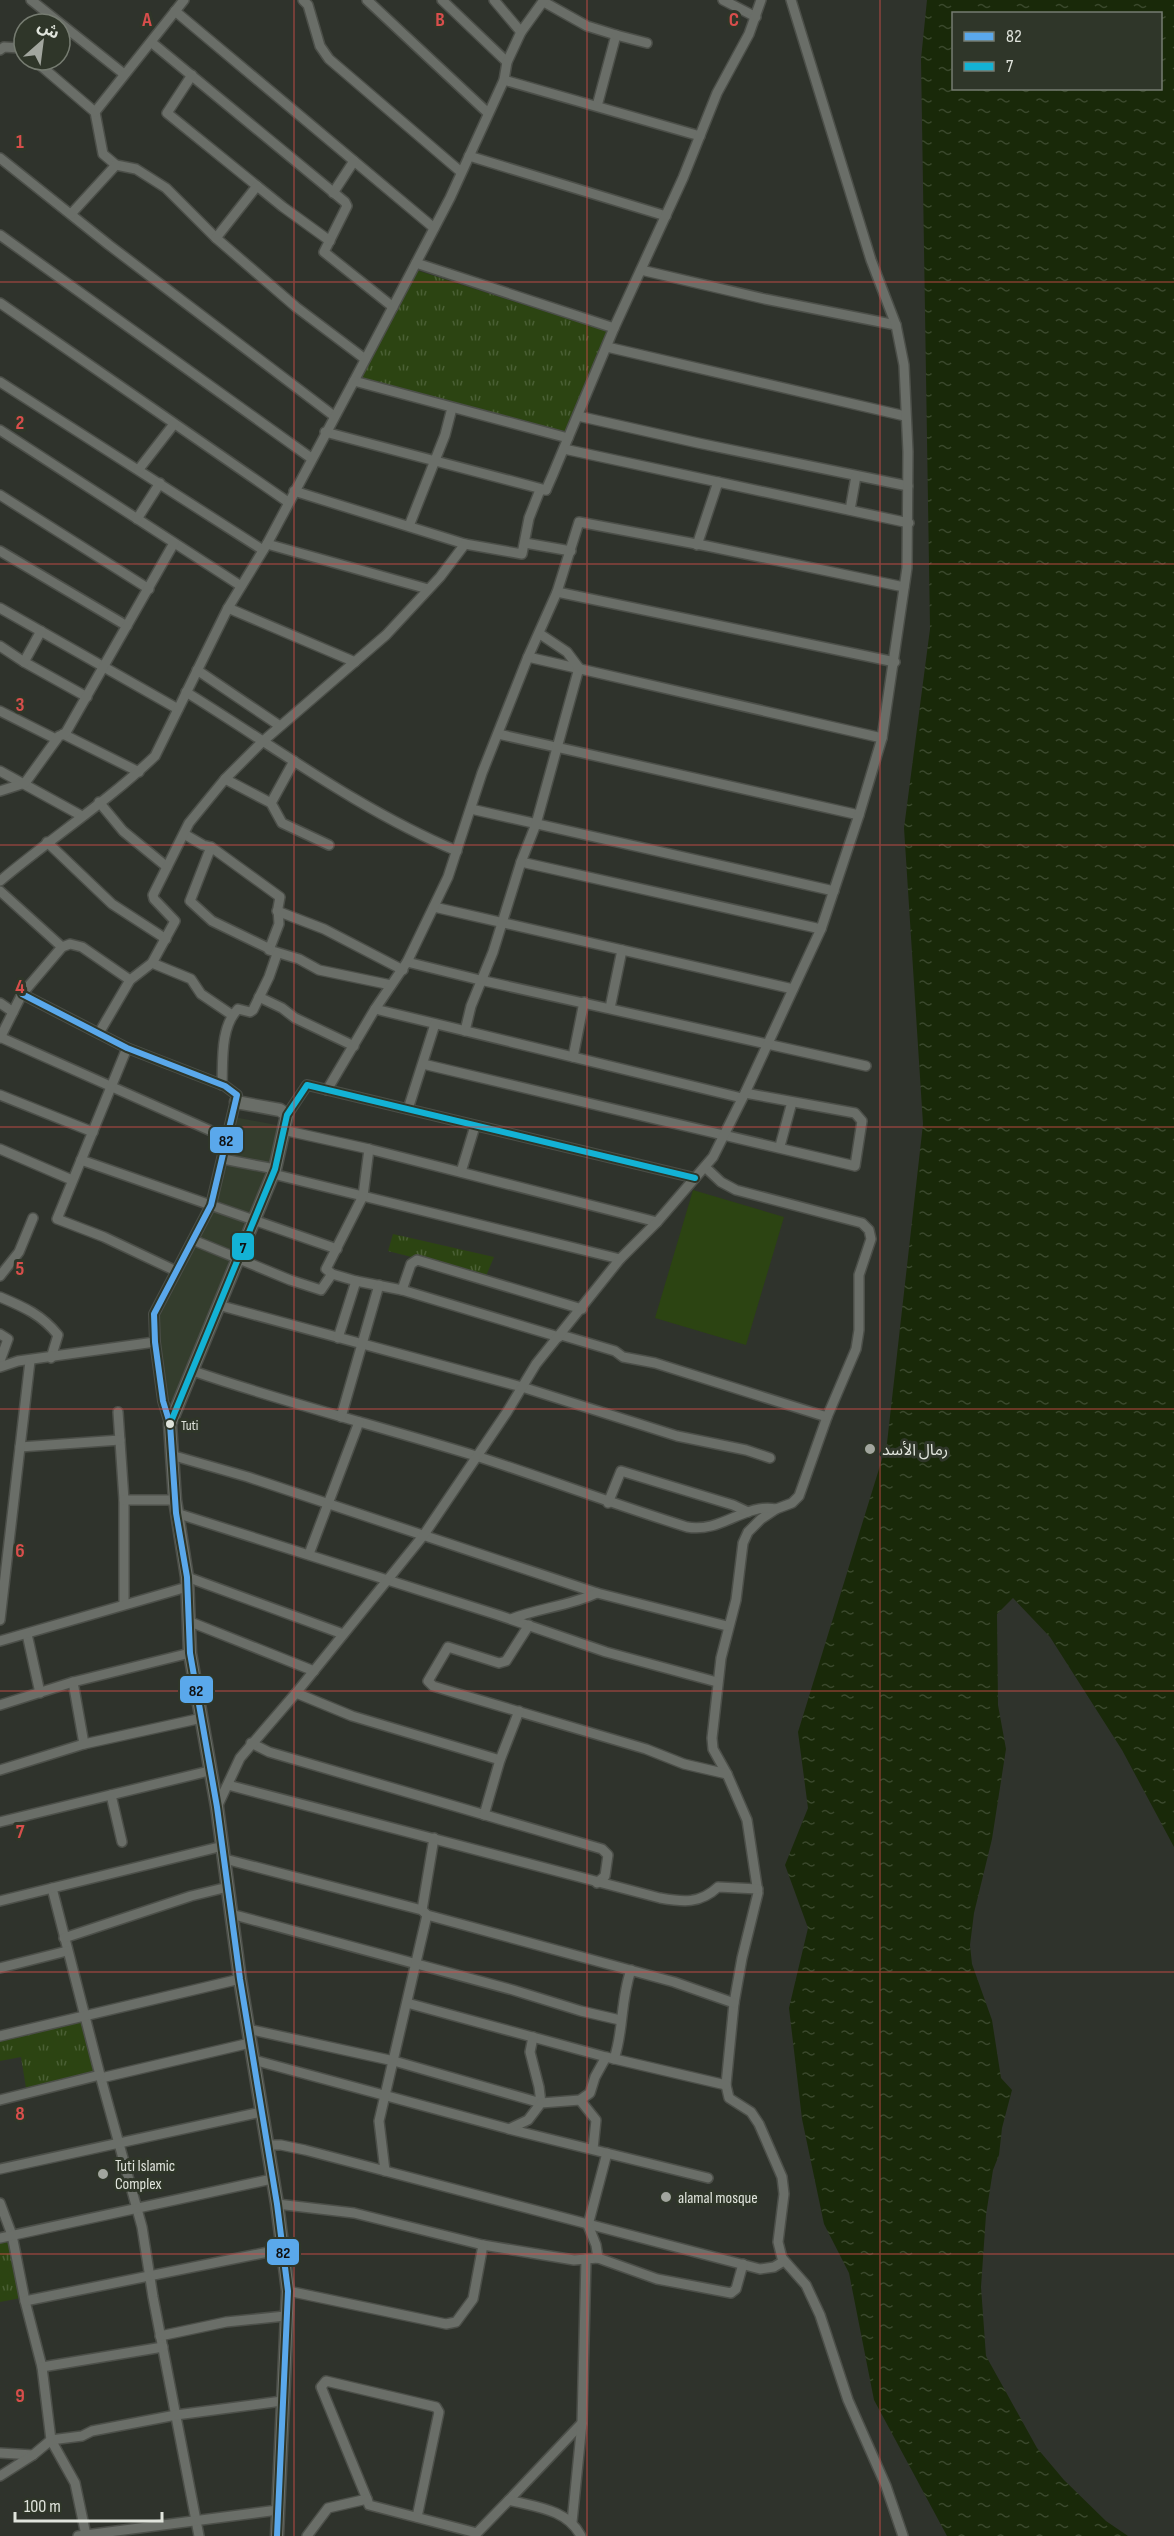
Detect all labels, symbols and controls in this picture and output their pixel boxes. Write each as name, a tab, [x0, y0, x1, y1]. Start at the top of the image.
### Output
text: A	[141, 8, 152, 32]
text: B	[435, 8, 445, 32]
text: C	[729, 8, 739, 32]
north arrow	[12, 12, 72, 72]
legend	[952, 12, 1162, 90]
text: ش	[34, 17, 63, 44]
text: 82	[1006, 26, 1022, 47]
text: 7	[1006, 56, 1014, 77]
text: 1	[16, 130, 24, 154]
text: 2	[16, 411, 24, 435]
text: 3	[16, 693, 25, 717]
text: 4	[15, 975, 25, 999]
line badge: 82	[209, 1126, 244, 1154]
text: 82	[219, 1132, 233, 1151]
line badge: 7	[231, 1232, 255, 1261]
text: 7	[240, 1239, 247, 1258]
text: 5	[16, 1257, 25, 1281]
place label: Tuti	[181, 1417, 198, 1434]
marker: Tuti	[164, 1418, 176, 1430]
place label: رمال الأسد	[882, 1441, 948, 1460]
marker: رمال الأسد	[863, 1442, 877, 1456]
text: 6	[15, 1539, 25, 1563]
line badge: 82	[179, 1675, 214, 1704]
text: 82	[189, 1682, 203, 1701]
text: 7	[16, 1820, 25, 1844]
text: 8	[15, 2102, 25, 2126]
place label: Tuti Islamic Complex	[115, 2157, 175, 2194]
marker: Tuti Islamic Complex	[96, 2167, 110, 2181]
place label: alamal mosque	[678, 2189, 758, 2208]
marker: alamal mosque	[659, 2190, 673, 2204]
line badge: 82	[266, 2238, 300, 2266]
text: 82	[276, 2244, 290, 2263]
text: 9	[15, 2384, 25, 2408]
scale bar	[15, 2485, 162, 2523]
text: 100 m	[24, 2496, 61, 2517]

